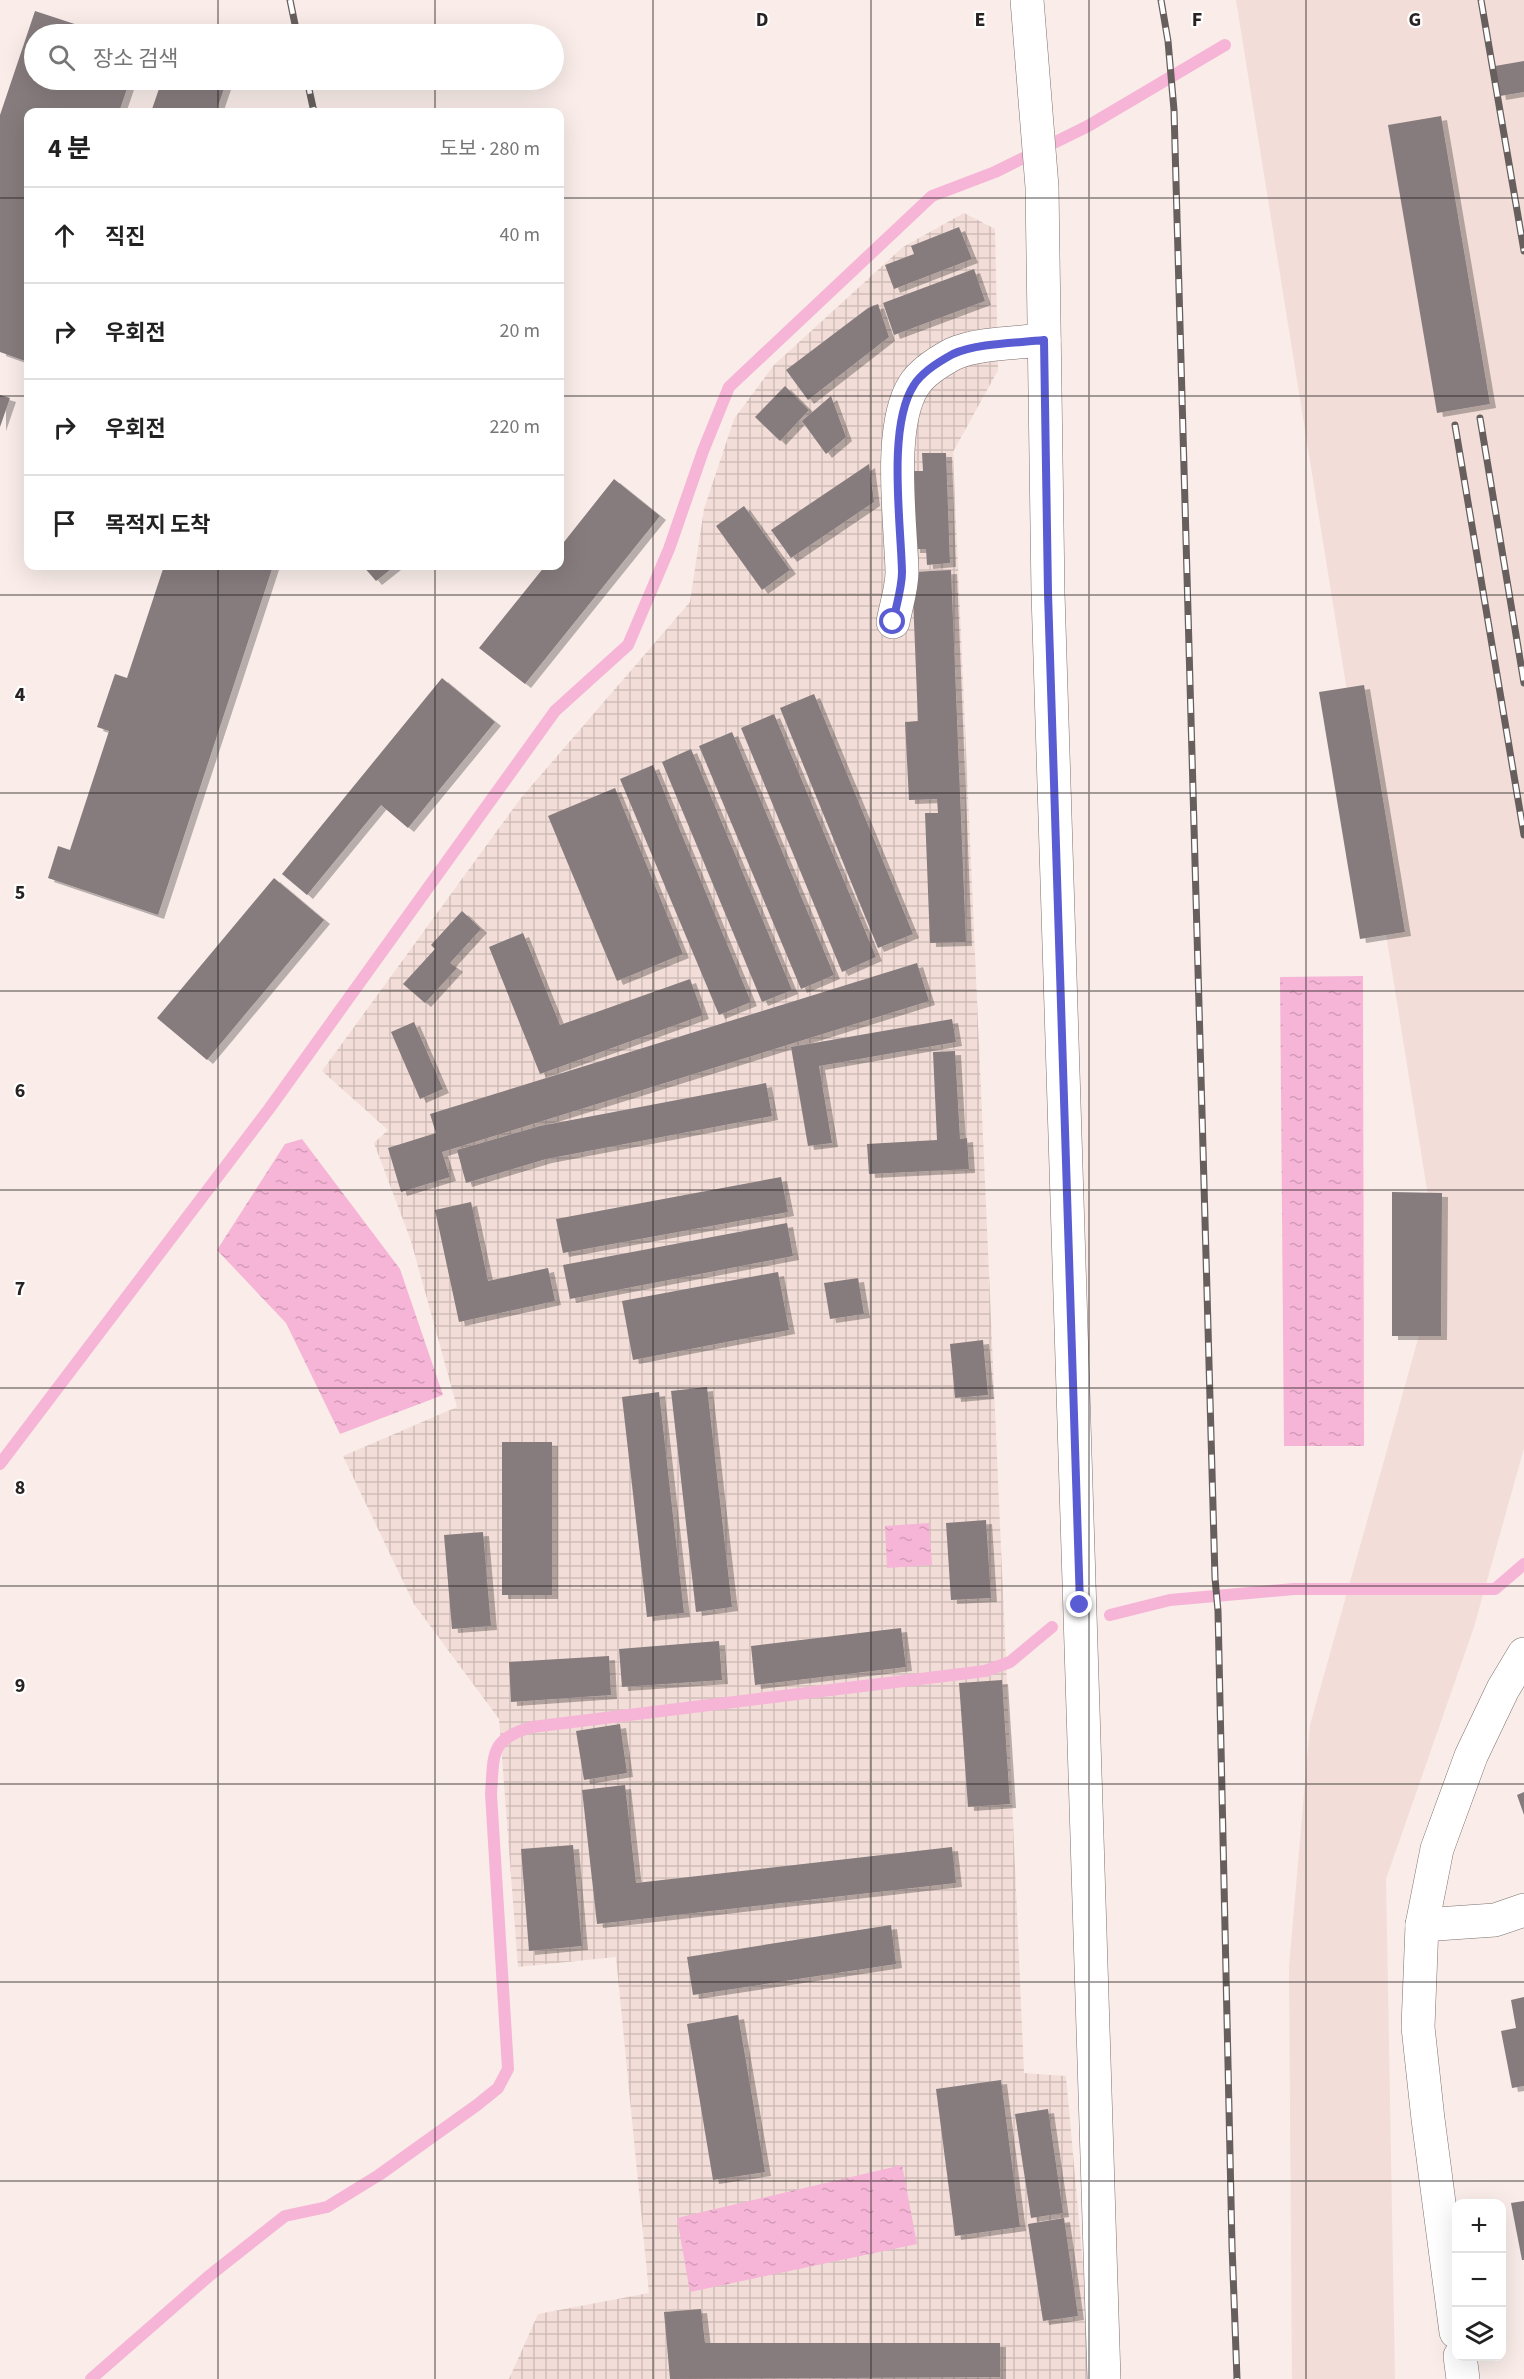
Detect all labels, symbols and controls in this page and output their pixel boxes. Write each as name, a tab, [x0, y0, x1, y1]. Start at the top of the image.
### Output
text: D	[756, 6, 768, 34]
text: E	[975, 6, 985, 34]
text: F	[1192, 6, 1202, 34]
text: G	[1409, 6, 1421, 34]
search box	[24, 24, 564, 90]
icon: search	[45, 41, 78, 74]
text: 장소 검색	[93, 43, 178, 75]
text: 4 분	[48, 130, 91, 167]
text: 도보 · 280 m	[440, 135, 540, 163]
icon: ahead	[48, 219, 81, 252]
text: 직진	[105, 221, 145, 253]
text: 40 m	[500, 221, 540, 249]
icon: right	[48, 315, 81, 348]
text: 우회전	[105, 317, 166, 349]
text: 20 m	[500, 317, 540, 345]
icon: right	[48, 411, 81, 444]
text: 우회전	[105, 413, 166, 445]
text: 220 m	[490, 413, 540, 441]
icon: arrive	[48, 507, 81, 540]
text: 목적지 도착	[105, 509, 211, 541]
route start	[879, 608, 905, 634]
text: 4	[15, 681, 26, 709]
text: 5	[15, 879, 25, 907]
text: 6	[15, 1077, 25, 1105]
text: 7	[15, 1275, 25, 1303]
text: 8	[15, 1474, 25, 1502]
route end	[1066, 1591, 1092, 1617]
text: 9	[15, 1672, 25, 1700]
map controls	[1452, 2199, 1506, 2361]
button: +	[1452, 2199, 1506, 2253]
button: −	[1452, 2253, 1506, 2307]
button: layers	[1452, 2307, 1506, 2361]

